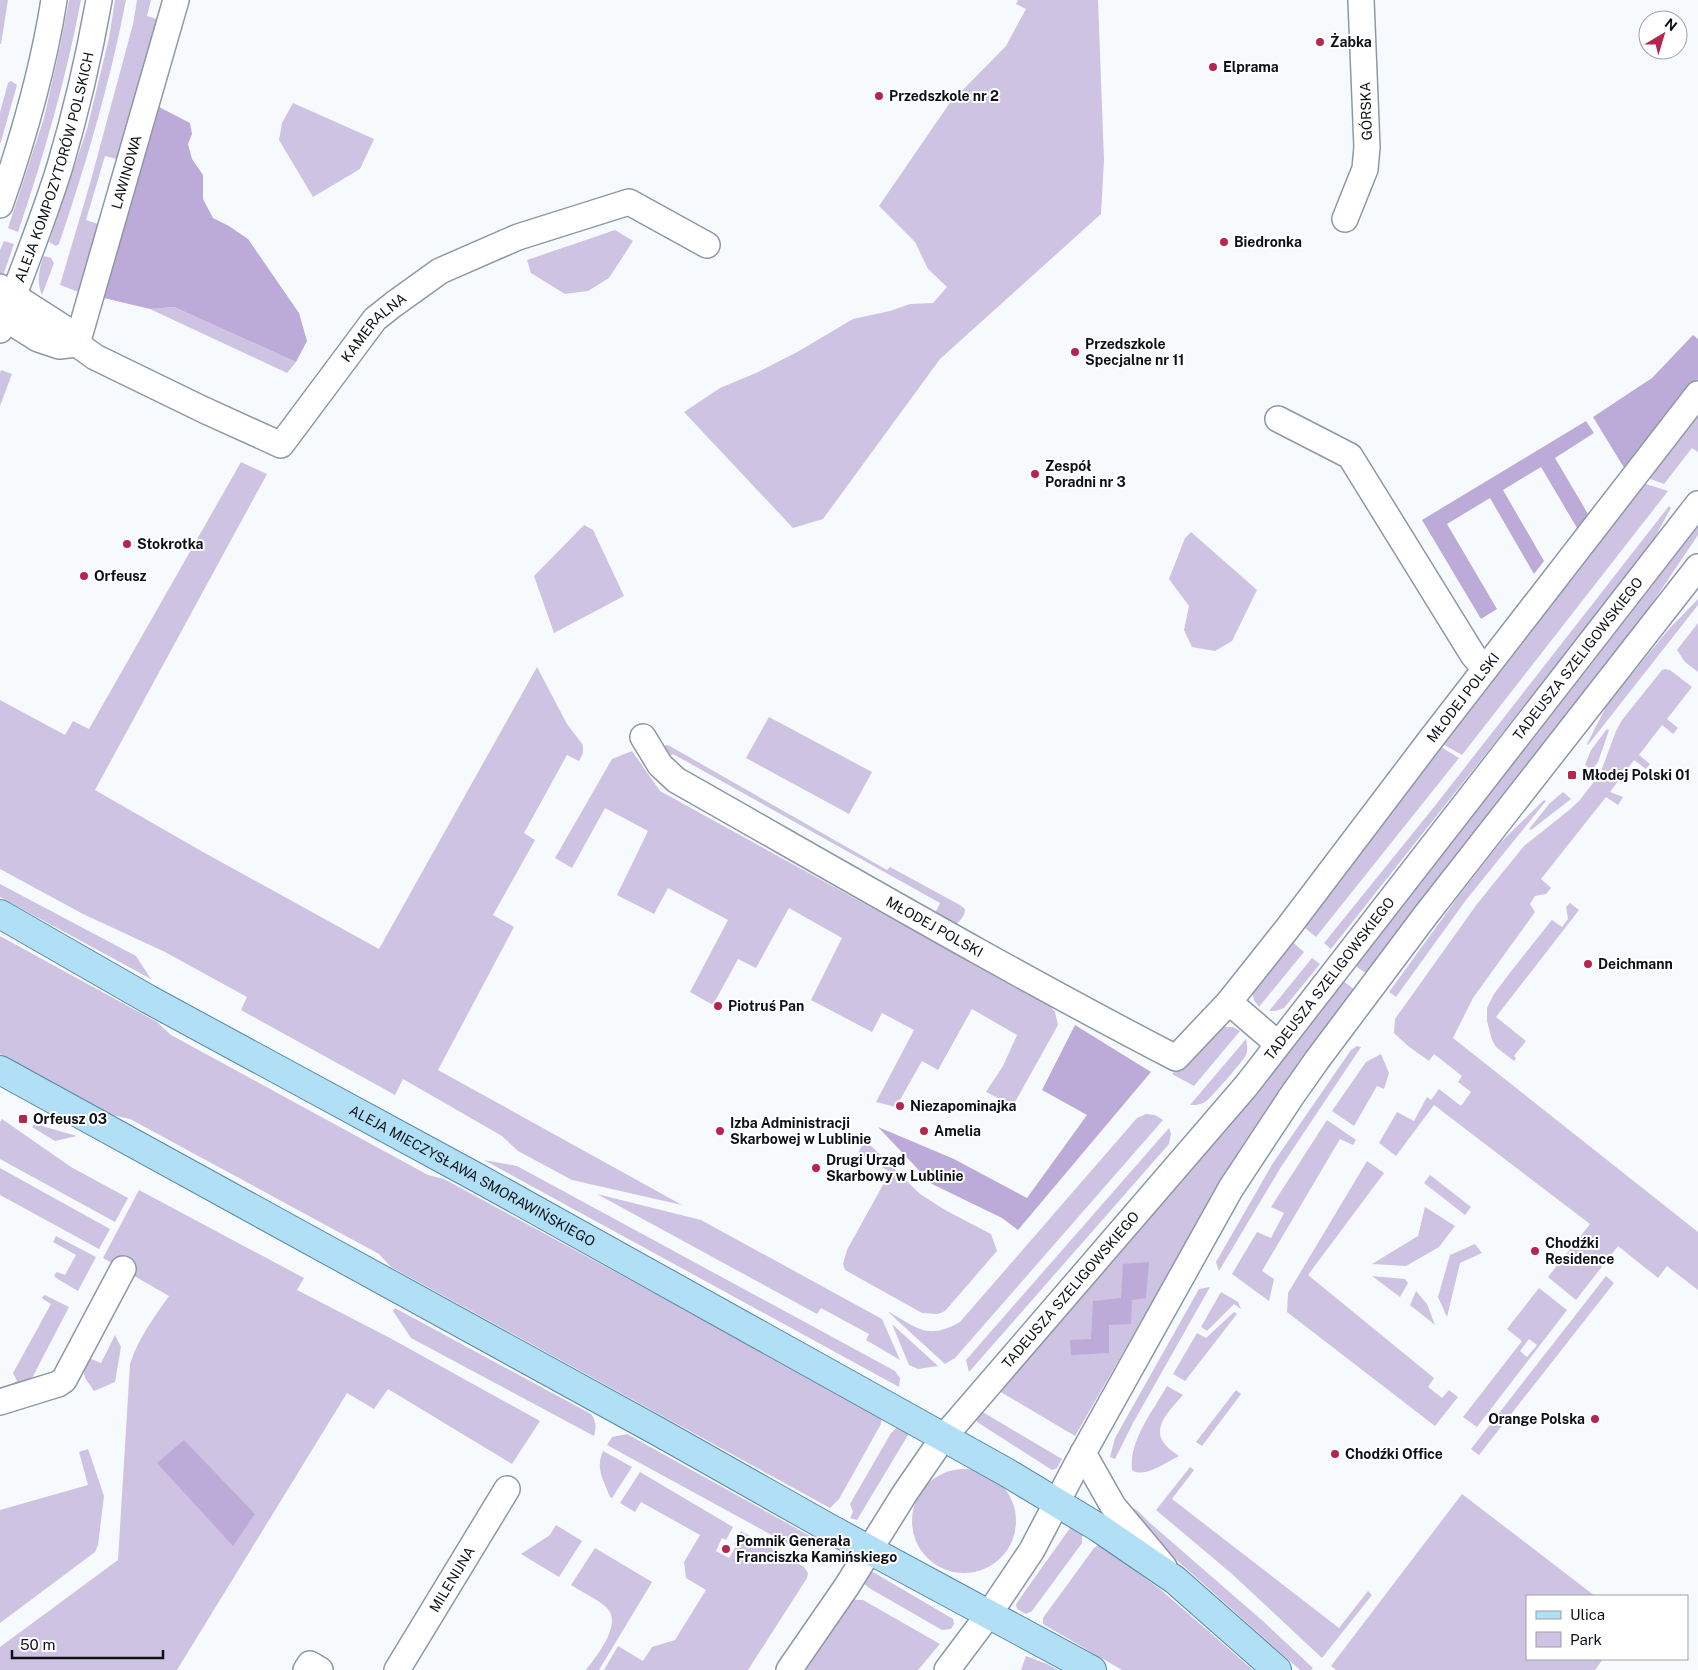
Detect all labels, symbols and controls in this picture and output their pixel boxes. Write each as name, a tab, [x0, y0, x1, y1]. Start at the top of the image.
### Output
north arrow	[1638, 10, 1688, 60]
text: N	[1662, 15, 1680, 34]
place label: Żabka	[1330, 33, 1372, 50]
marker: Żabka	[1314, 36, 1326, 48]
street label: ALEJA KOMPOZYTORÓW POLSKICH	[11, 51, 97, 284]
place label: Elprama	[1223, 59, 1279, 75]
marker: Elprama	[1207, 61, 1219, 73]
street label: GÓRSKA	[1355, 81, 1375, 141]
place label: Przedszkole nr 2	[889, 88, 999, 104]
marker: Przedszkole nr 2	[873, 90, 885, 102]
street label: LAWINOWA	[108, 133, 145, 211]
place label: Biedronka	[1234, 234, 1302, 250]
marker: Biedronka	[1218, 236, 1230, 248]
street label: KAMERALNA	[338, 290, 409, 365]
place label: Przedszkole Specjalne nr 11	[1085, 336, 1184, 368]
marker: Przedszkole Specjalne nr 11	[1069, 346, 1081, 358]
place label: Zespół Poradni nr 3	[1045, 458, 1126, 490]
marker: Zespół Poradni nr 3	[1029, 468, 1041, 480]
place label: Stokrotka	[137, 536, 204, 552]
marker: Stokrotka	[121, 538, 133, 550]
place label: Orfeusz	[94, 568, 147, 584]
marker: Orfeusz	[78, 570, 90, 582]
street label: TADEUSZA SZELIGOWSKIEGO	[1510, 574, 1646, 743]
street label: MŁODEJ POLSKI	[1424, 650, 1503, 745]
place label: Młodej Polski 01	[1582, 767, 1690, 783]
marker: Młodej Polski 01	[1566, 769, 1578, 781]
street label: MŁODEJ POLSKI	[883, 893, 986, 960]
street label: TADEUSZA SZELIGOWSKIEGO	[1261, 894, 1398, 1063]
place label: Deichmann	[1598, 956, 1673, 972]
marker: Deichmann	[1582, 958, 1594, 970]
place label: Piotruś Pan	[728, 998, 804, 1014]
marker: Piotruś Pan	[712, 1000, 724, 1012]
place label: Niezapominajka	[910, 1098, 1017, 1114]
marker: Niezapominajka	[894, 1100, 906, 1112]
street label: ALEJA MIECZYSŁAWA SMORAWIŃSKIEGO	[347, 1102, 598, 1250]
place label: Orfeusz 03	[33, 1111, 107, 1127]
marker: Orfeusz 03	[17, 1113, 29, 1125]
place label: Izba Administracji Skarbowej w Lublinie	[730, 1115, 871, 1147]
place label: Amelia	[934, 1123, 981, 1139]
marker: Izba Administracji Skarbowej w Lublinie	[714, 1125, 726, 1137]
marker: Amelia	[918, 1125, 930, 1137]
place label: Drugi Urząd Skarbowy w Lublinie	[826, 1152, 964, 1184]
marker: Drugi Urząd Skarbowy w Lublinie	[810, 1162, 822, 1174]
street label: TADEUSZA SZELIGOWSKIEGO	[999, 1208, 1142, 1371]
place label: Chodźki Residence	[1545, 1235, 1614, 1267]
marker: Chodźki Residence	[1529, 1245, 1541, 1257]
place label: Orange Polska	[1488, 1411, 1585, 1427]
marker: Orange Polska	[1589, 1413, 1601, 1425]
place label: Chodźki Office	[1345, 1446, 1443, 1462]
marker: Chodźki Office	[1329, 1448, 1341, 1460]
place label: Pomnik Generała Franciszka Kamińskiego	[736, 1533, 897, 1565]
marker: Pomnik Generała Franciszka Kamińskiego	[720, 1543, 732, 1555]
street label: MILENIJNA	[426, 1544, 478, 1615]
legend	[1526, 1595, 1688, 1660]
text: Ulica	[1570, 1606, 1605, 1623]
scale bar	[12, 1628, 164, 1660]
text: Park	[1570, 1631, 1602, 1648]
text: 50 m	[20, 1636, 55, 1653]

